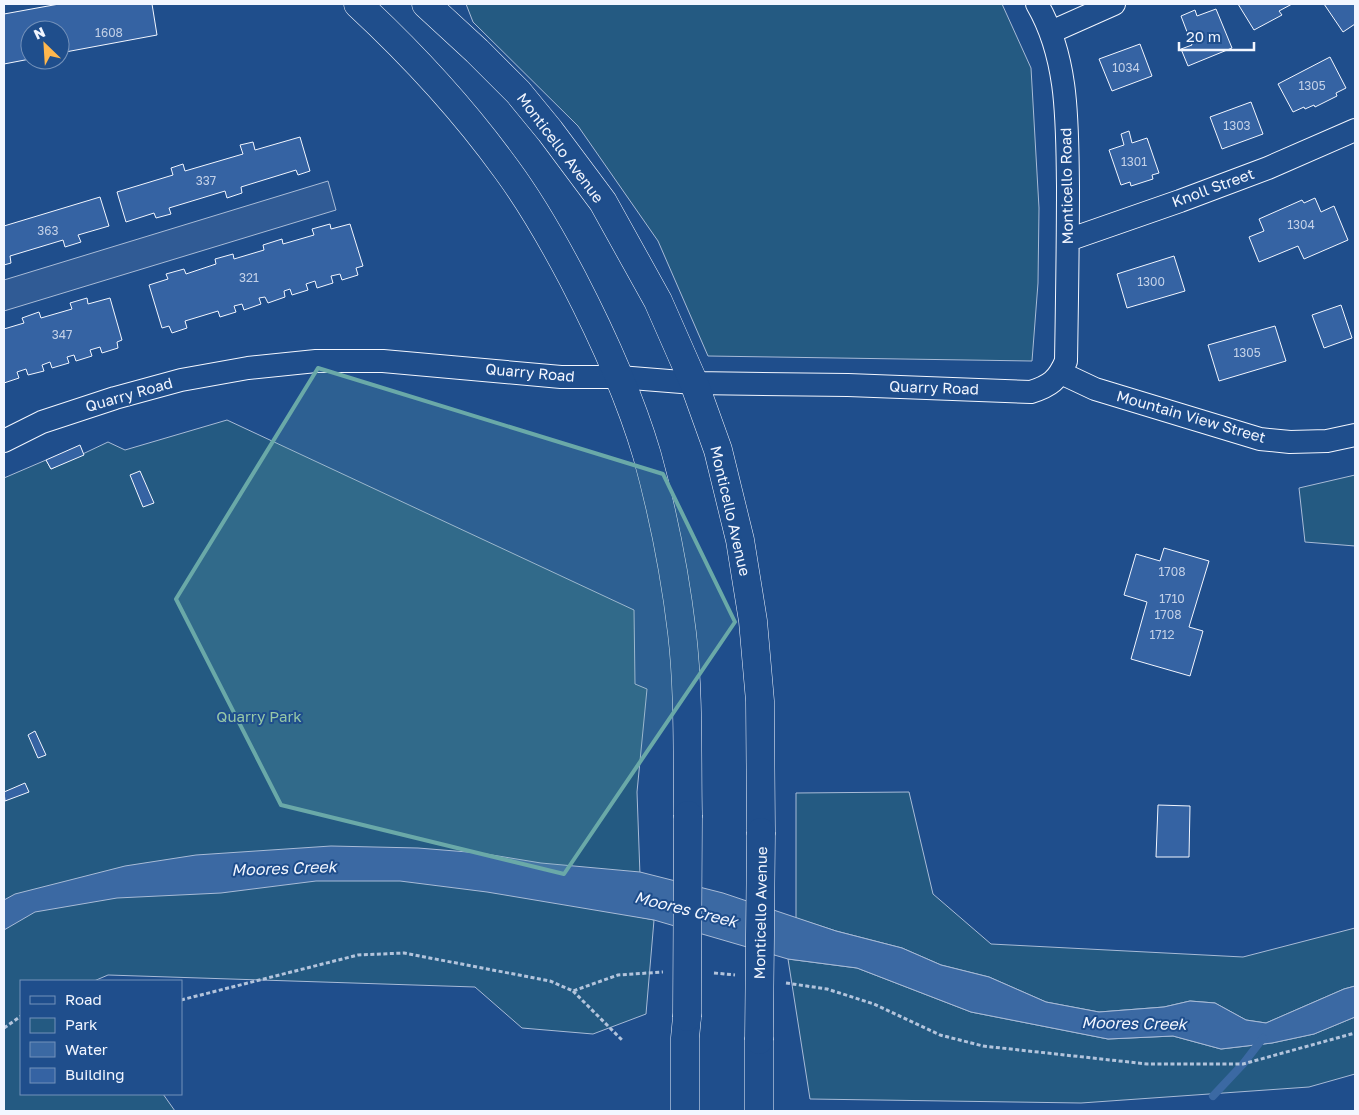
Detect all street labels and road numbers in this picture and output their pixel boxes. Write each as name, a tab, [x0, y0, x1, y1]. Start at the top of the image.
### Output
street label: Monticello Avenue	[514, 89, 608, 206]
street label: Monticello Road	[1056, 127, 1076, 245]
street label: Knoll Street	[1169, 164, 1256, 210]
street label: Quarry Road	[485, 359, 576, 385]
street label: Quarry Road	[83, 373, 174, 415]
street label: Quarry Road	[889, 376, 979, 398]
street label: Mountain View Street	[1115, 386, 1268, 446]
street label: Monticello Avenue	[707, 444, 755, 578]
street label: Monticello Avenue	[750, 846, 770, 980]

